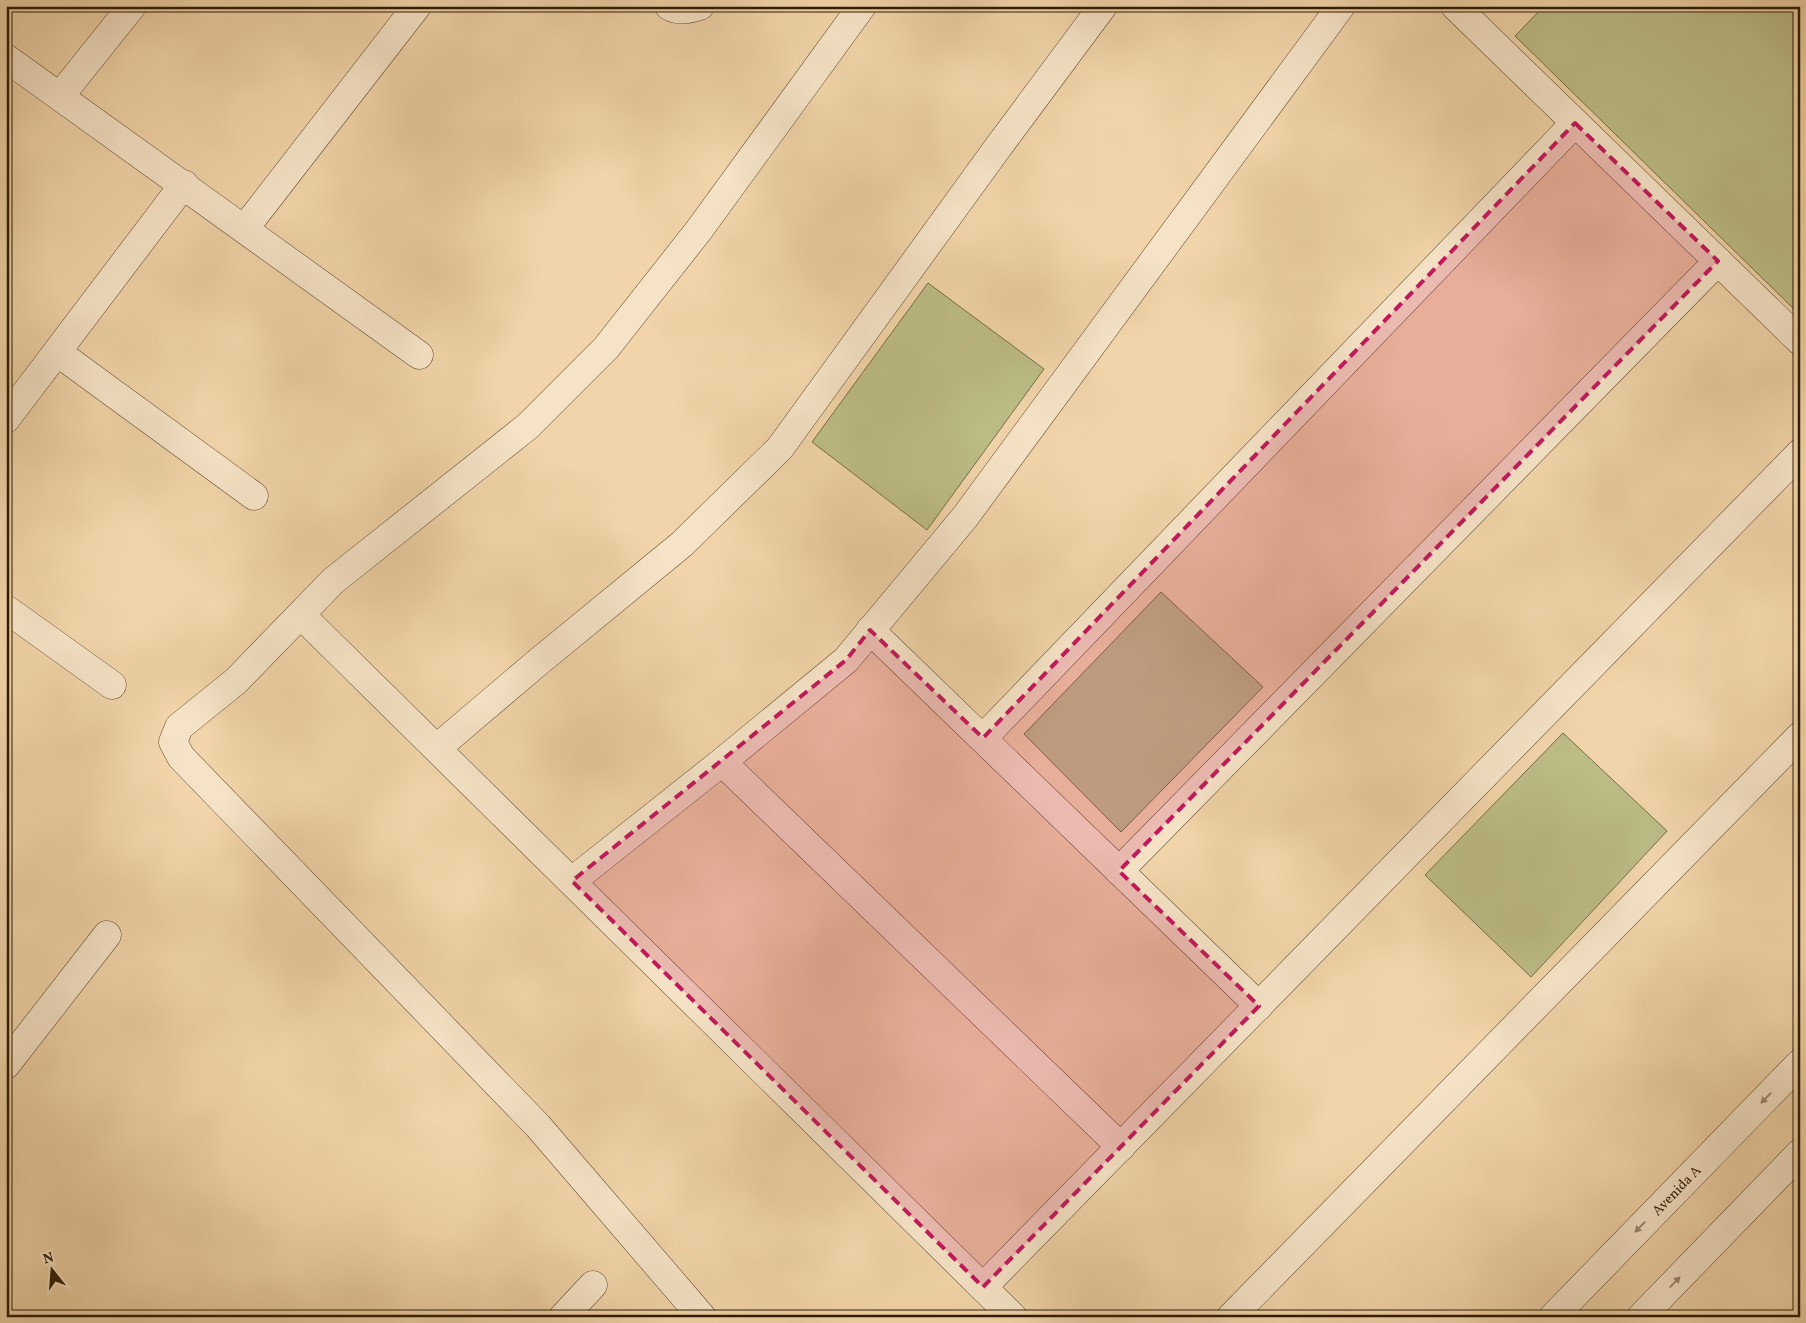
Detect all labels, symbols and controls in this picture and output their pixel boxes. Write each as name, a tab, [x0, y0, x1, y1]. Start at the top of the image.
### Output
one-way arrow	[1760, 1092, 1772, 1104]
street label: Avenida A	[1648, 1162, 1706, 1220]
one-way arrow	[1634, 1221, 1646, 1233]
north arrow	[28, 1246, 78, 1296]
text: N	[41, 1248, 56, 1270]
one-way arrow	[1669, 1276, 1681, 1288]

